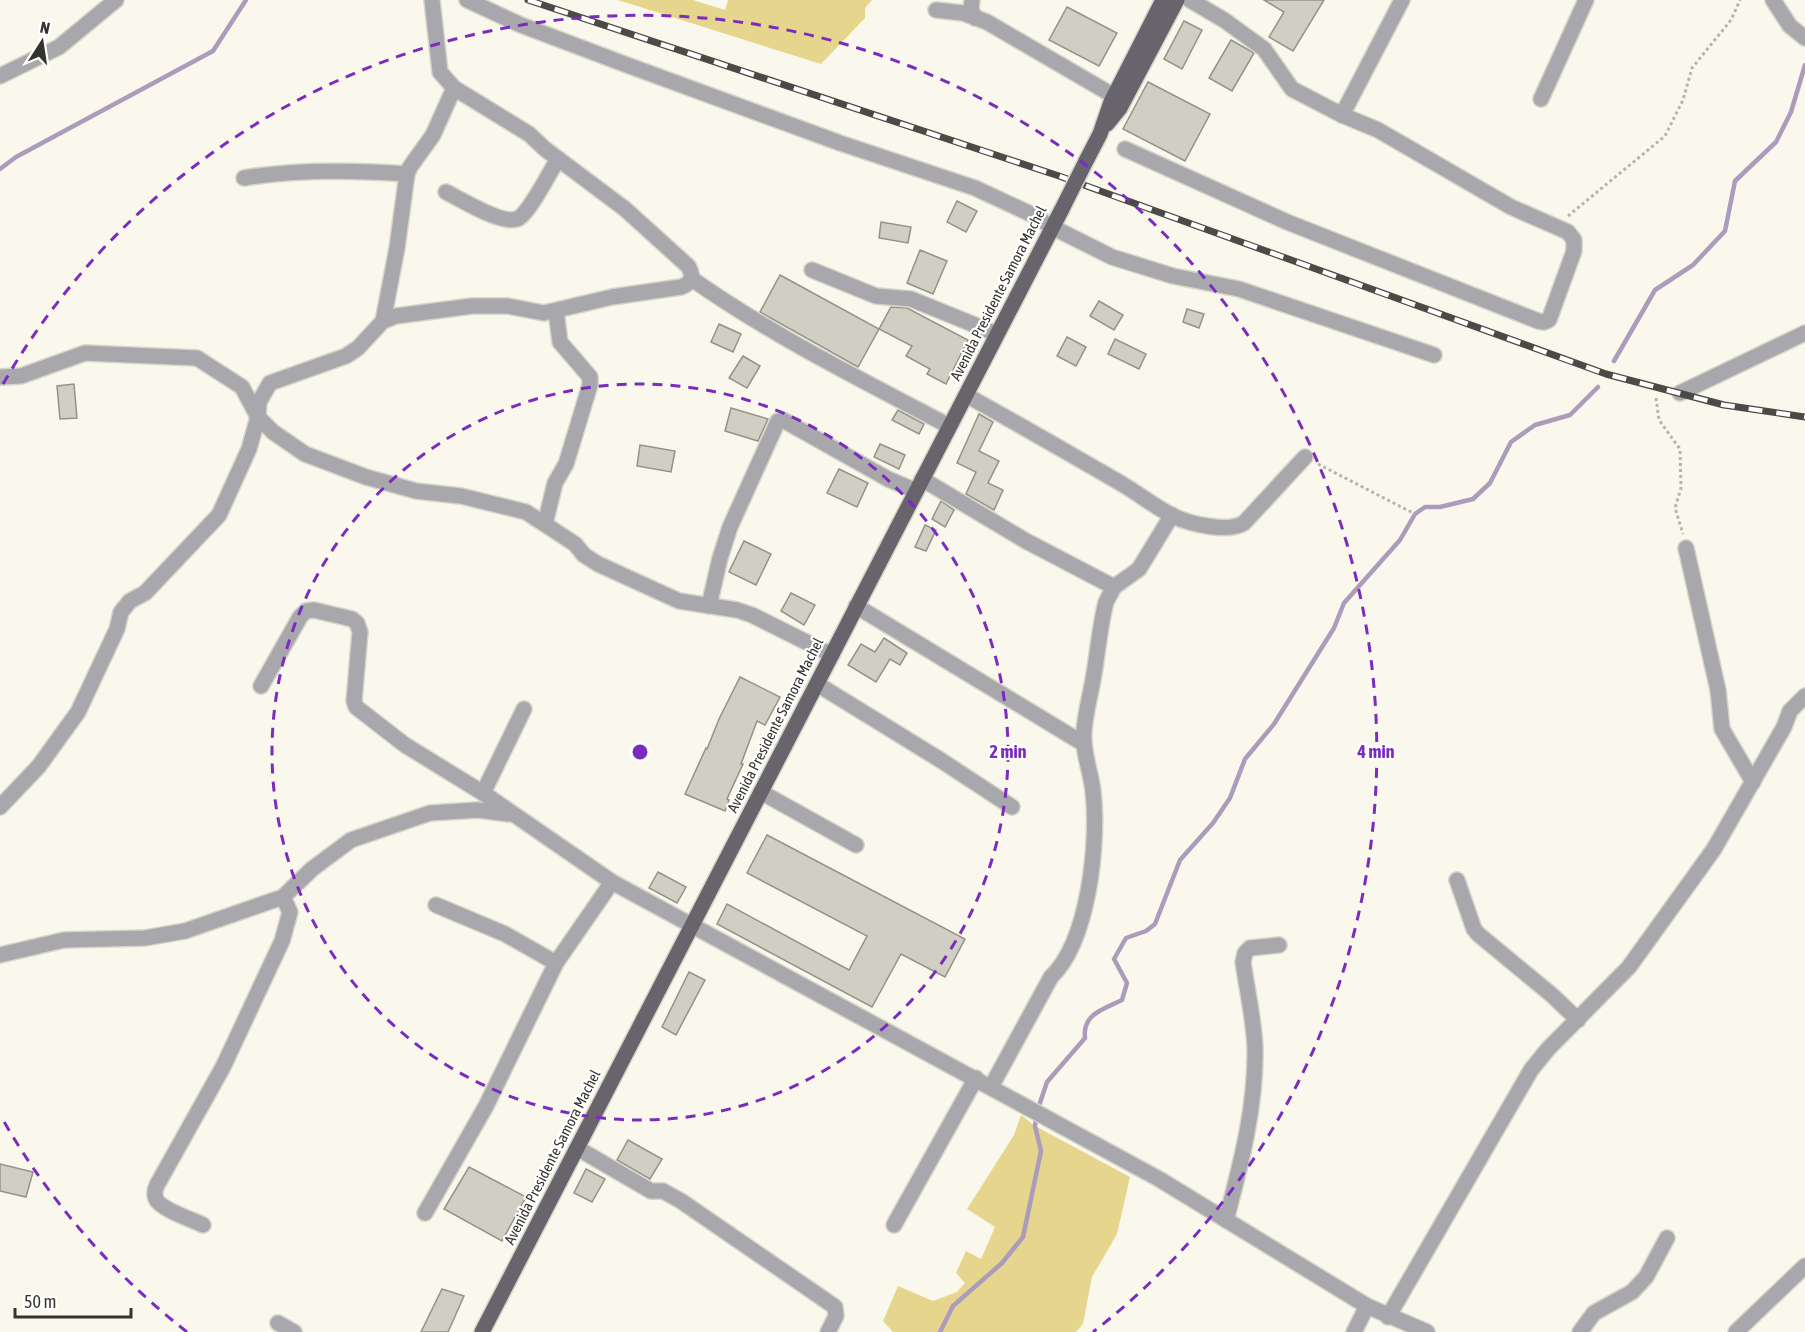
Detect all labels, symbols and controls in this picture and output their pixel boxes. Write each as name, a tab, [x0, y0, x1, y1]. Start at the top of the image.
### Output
north arrow	[12, 12, 72, 72]
text: N	[39, 18, 52, 37]
street label: Avenida Presidente Samora Machel	[946, 203, 1050, 383]
street label: Avenida Presidente Samora Machel	[723, 635, 827, 815]
text: 2 min	[990, 741, 1027, 762]
text: 4 min	[1357, 741, 1395, 762]
centre of rings	[630, 742, 650, 762]
street label: Avenida Presidente Samora Machel	[500, 1067, 604, 1247]
scale bar	[15, 1281, 130, 1319]
text: 50 m	[24, 1291, 56, 1312]

